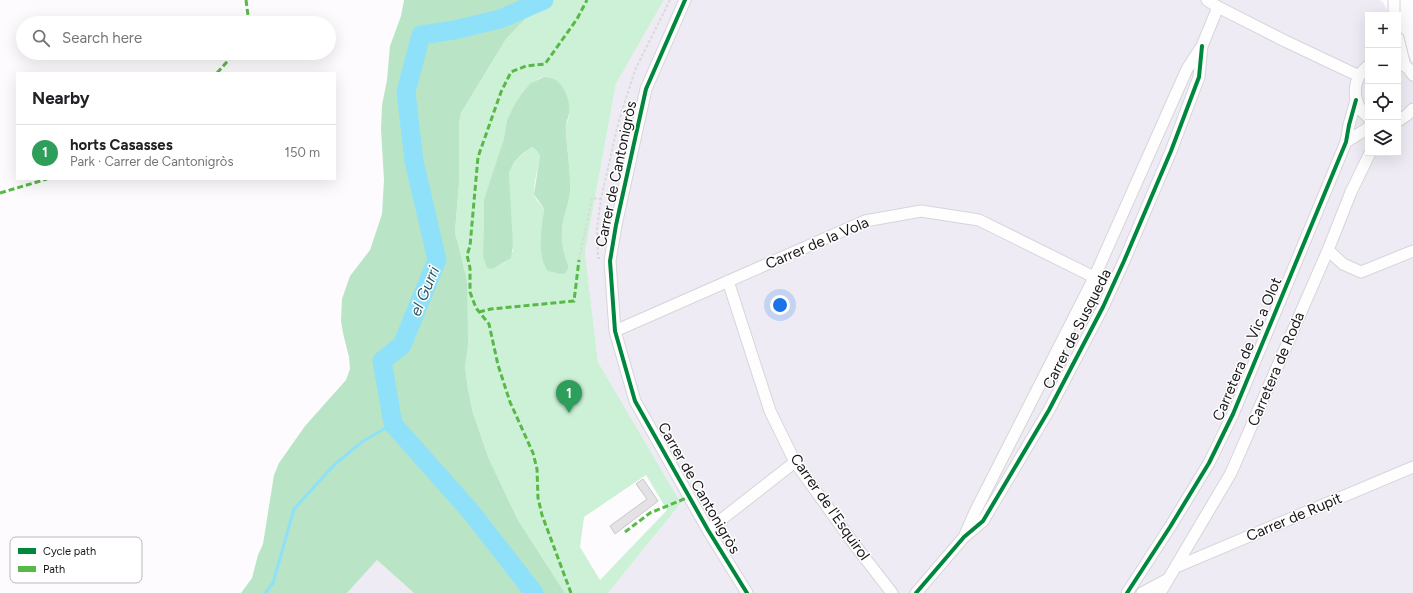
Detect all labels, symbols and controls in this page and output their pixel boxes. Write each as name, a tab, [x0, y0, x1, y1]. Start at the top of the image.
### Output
map controls	[1365, 12, 1401, 156]
button: +	[1365, 12, 1401, 48]
search box	[16, 16, 336, 60]
icon: search	[30, 27, 52, 49]
text: Search here	[62, 29, 142, 47]
button: −	[1365, 48, 1401, 84]
button: locate	[1365, 84, 1401, 120]
text: Nearby	[32, 88, 90, 108]
street label: Carrer de Cantonigròs	[592, 99, 640, 249]
button: layers	[1365, 120, 1401, 156]
text: horts Casasses	[70, 136, 173, 154]
text: 1	[42, 145, 48, 160]
text: 150 m	[285, 145, 320, 160]
text: Park · Carrer de Cantonigròs	[70, 154, 233, 169]
street label: Carrer de la Vola	[763, 213, 871, 273]
water label: el Gurri	[406, 263, 443, 319]
street label: Carrer de Susqueda	[1039, 266, 1115, 392]
street label: Carretera de Vic a Olot	[1209, 274, 1286, 423]
your location	[770, 295, 790, 315]
street label: Carretera de Roda	[1244, 309, 1308, 429]
pin: 1	[556, 380, 582, 413]
street label: Carrer de Cantonigròs	[654, 419, 744, 557]
street label: Carrer de l'Esquirol	[786, 450, 874, 564]
street label: Carrer de Rupit	[1244, 489, 1345, 545]
legend	[10, 537, 142, 583]
text: Cycle path	[43, 545, 96, 558]
text: Path	[43, 563, 65, 576]

